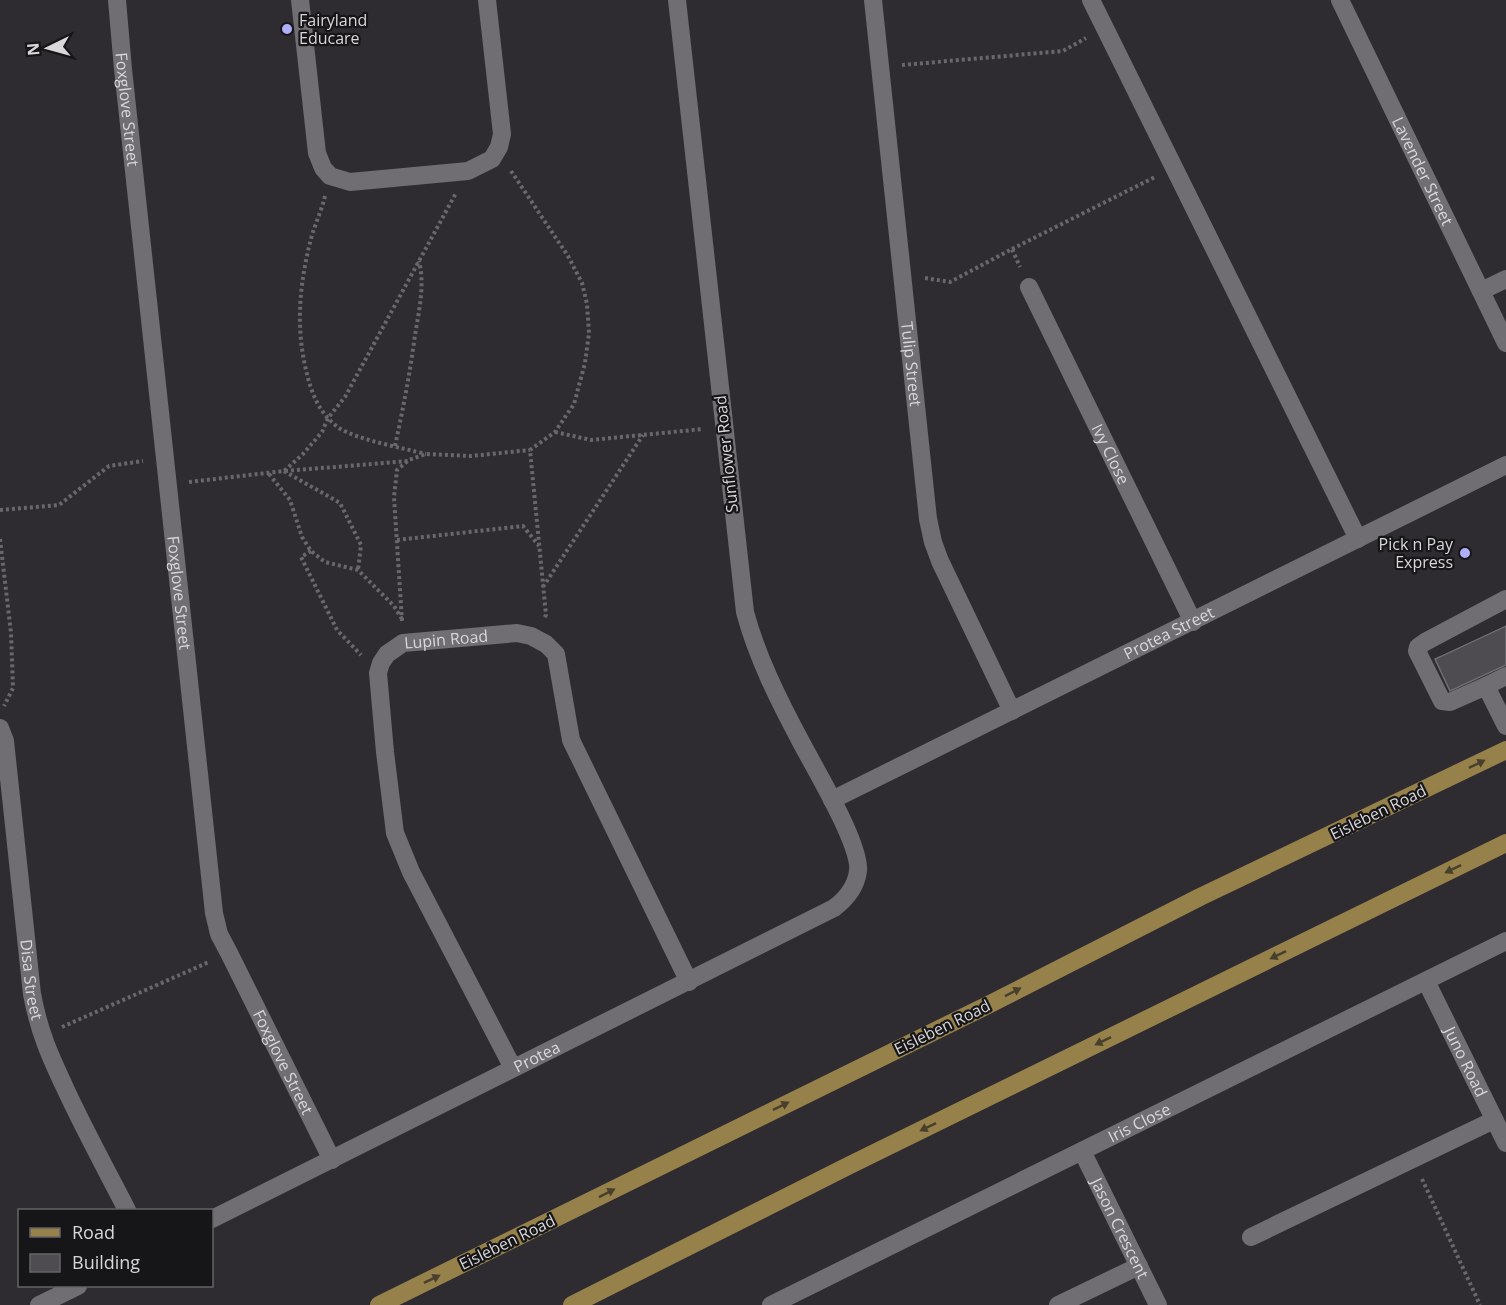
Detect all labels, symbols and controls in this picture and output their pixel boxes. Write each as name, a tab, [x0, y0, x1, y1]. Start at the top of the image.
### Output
place label: Fairyland Educare	[299, 9, 367, 49]
north arrow	[18, 18, 78, 78]
marker: Fairyland Educare	[280, 22, 294, 36]
text: N	[22, 42, 45, 57]
street label: Foxglove Street	[111, 52, 144, 168]
street label: Lavender Street	[1387, 113, 1459, 229]
street label: Tulip Street	[896, 320, 927, 408]
street label: Sunflower Road	[709, 394, 743, 514]
street label: Ivy Close	[1087, 420, 1135, 488]
place label: Pick n Pay Express	[1379, 533, 1454, 573]
street label: Foxglove Street	[162, 535, 197, 651]
marker: Pick n Pay Express	[1458, 546, 1472, 560]
street label: Protea Street	[1120, 601, 1218, 664]
street label: Lupin Road	[403, 625, 489, 654]
one-way arrow	[1469, 759, 1486, 769]
street label: Eisleben Road	[1326, 779, 1430, 845]
one-way arrow	[1445, 864, 1462, 873]
street label: Disa Street	[15, 938, 49, 1023]
one-way arrow	[1270, 950, 1287, 960]
one-way arrow	[1004, 987, 1021, 997]
street label: Eisleben Road	[890, 994, 994, 1060]
street label: Foxglove Street	[248, 1006, 319, 1118]
street label: Juno Road	[1438, 1021, 1493, 1101]
street label: Protea	[510, 1036, 564, 1078]
one-way arrow	[1095, 1036, 1112, 1046]
street label: Iris Close	[1104, 1098, 1174, 1147]
one-way arrow	[773, 1102, 790, 1111]
one-way arrow	[920, 1122, 937, 1131]
street label: Jason Crescent	[1085, 1172, 1154, 1282]
one-way arrow	[598, 1188, 615, 1198]
legend	[18, 1209, 213, 1287]
street label: Eisleben Road	[455, 1209, 559, 1275]
text: Road	[72, 1220, 115, 1244]
text: Building	[72, 1250, 140, 1274]
one-way arrow	[423, 1275, 440, 1284]

